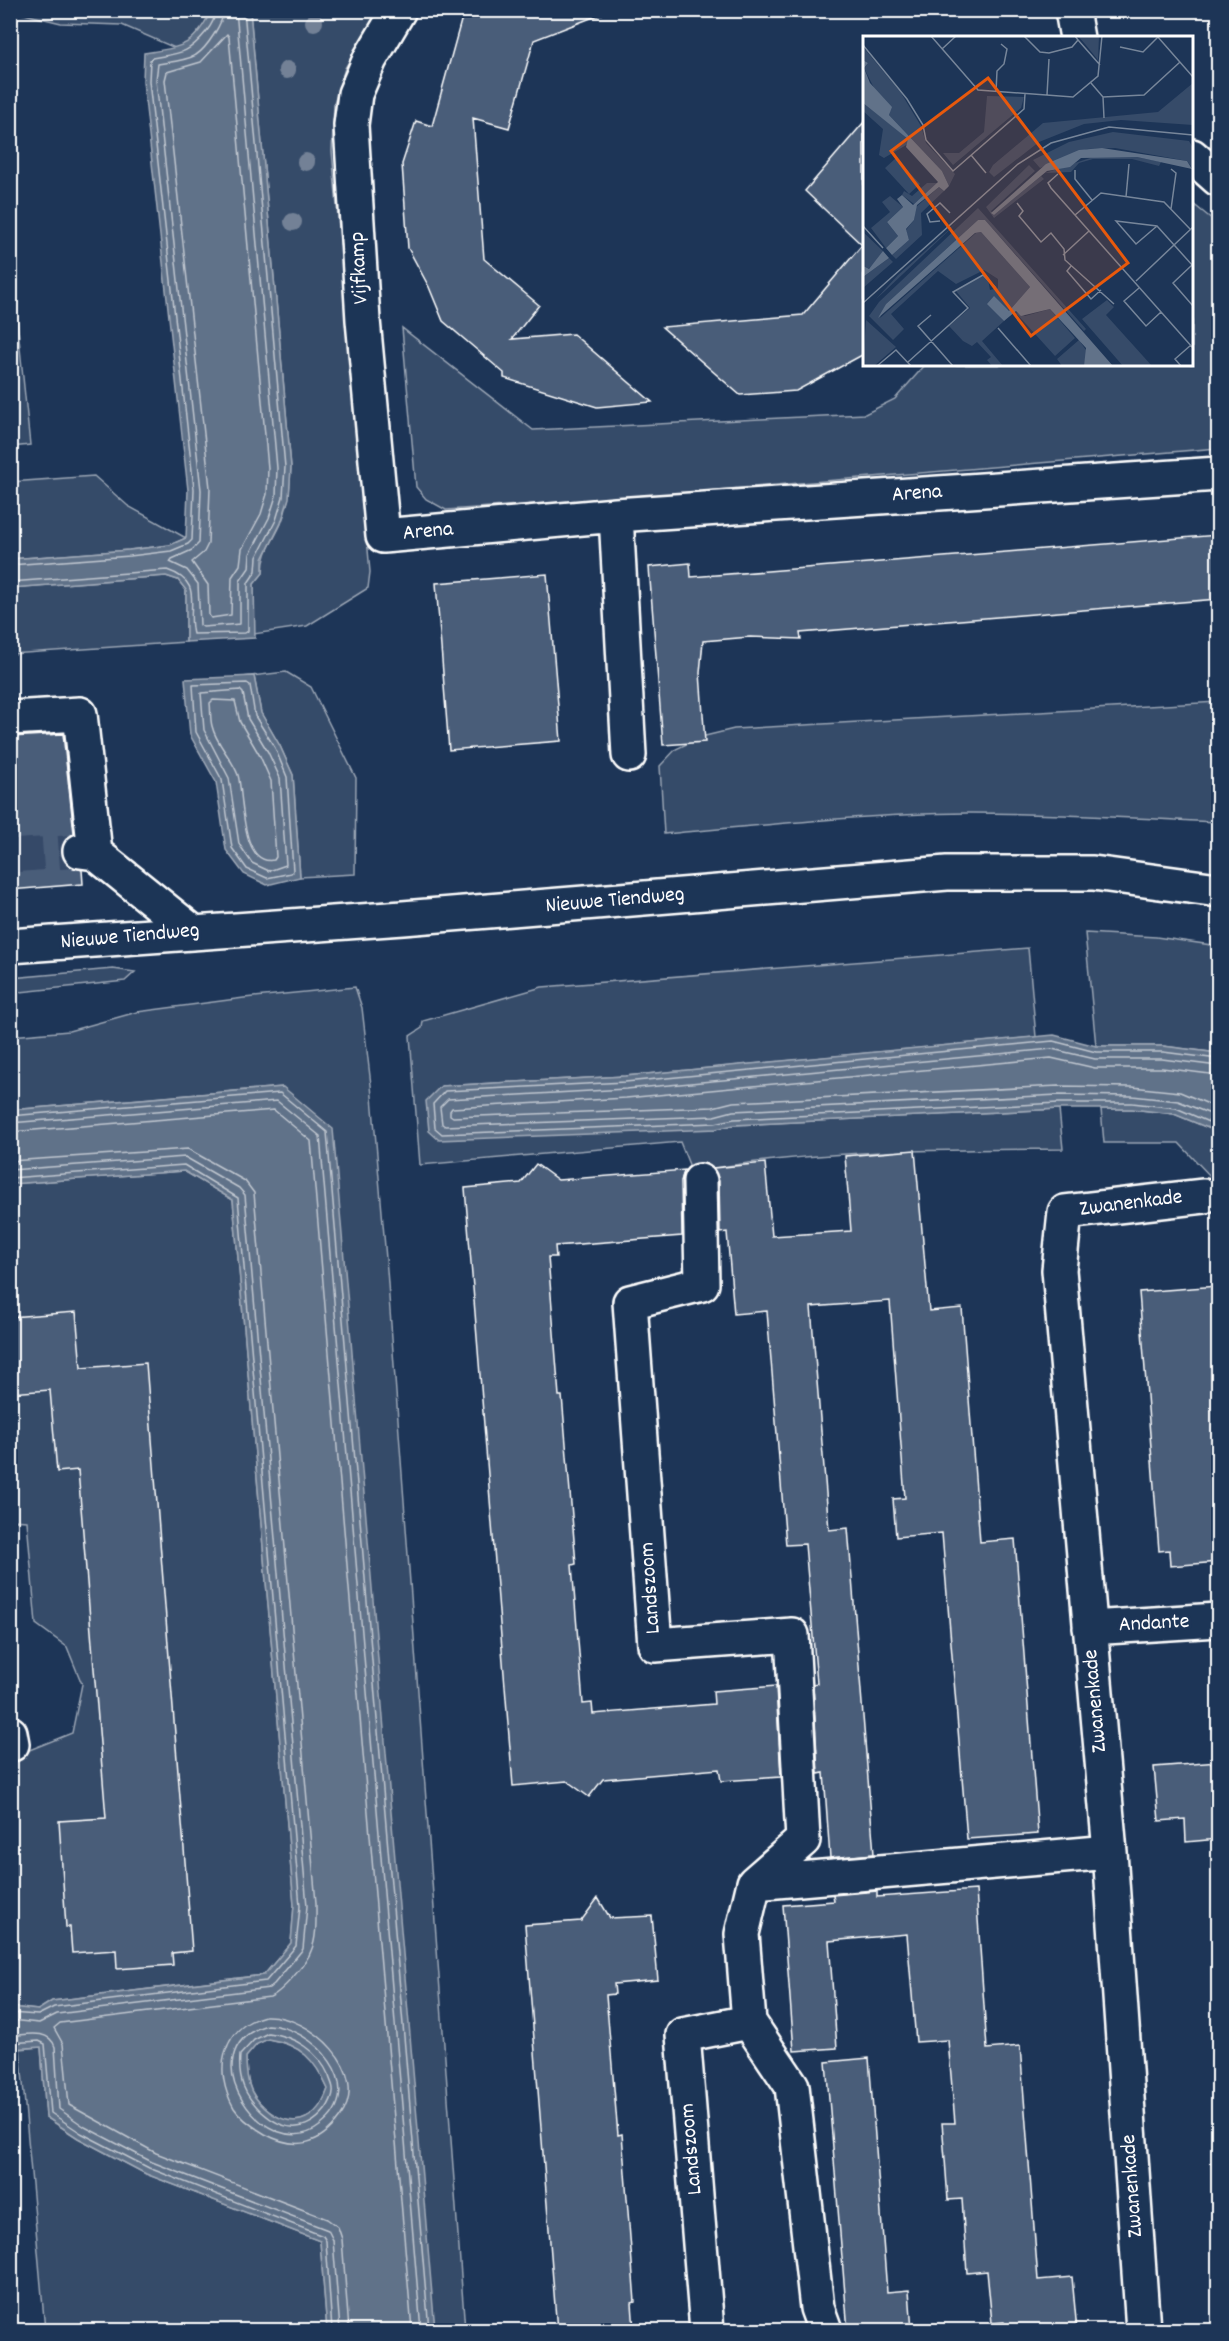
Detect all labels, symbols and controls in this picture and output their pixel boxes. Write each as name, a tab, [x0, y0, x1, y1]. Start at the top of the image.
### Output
inset map	[863, 36, 1193, 366]
street label: Vijfkamp	[343, 231, 377, 305]
street label: Arena	[891, 477, 944, 511]
street label: Arena	[402, 514, 455, 550]
street label: Nieuwe Tiendweg	[544, 879, 686, 923]
street label: Nieuwe Tiendweg	[59, 915, 201, 959]
street label: Zwanenkade	[1078, 1182, 1184, 1226]
street label: Landszoom	[632, 1541, 670, 1635]
street label: Andante	[1118, 1607, 1190, 1641]
street label: Zwanenkade	[1076, 1648, 1116, 1754]
street label: Landszoom	[673, 2102, 711, 2196]
street label: Zwanenkade	[1114, 2133, 1152, 2239]

